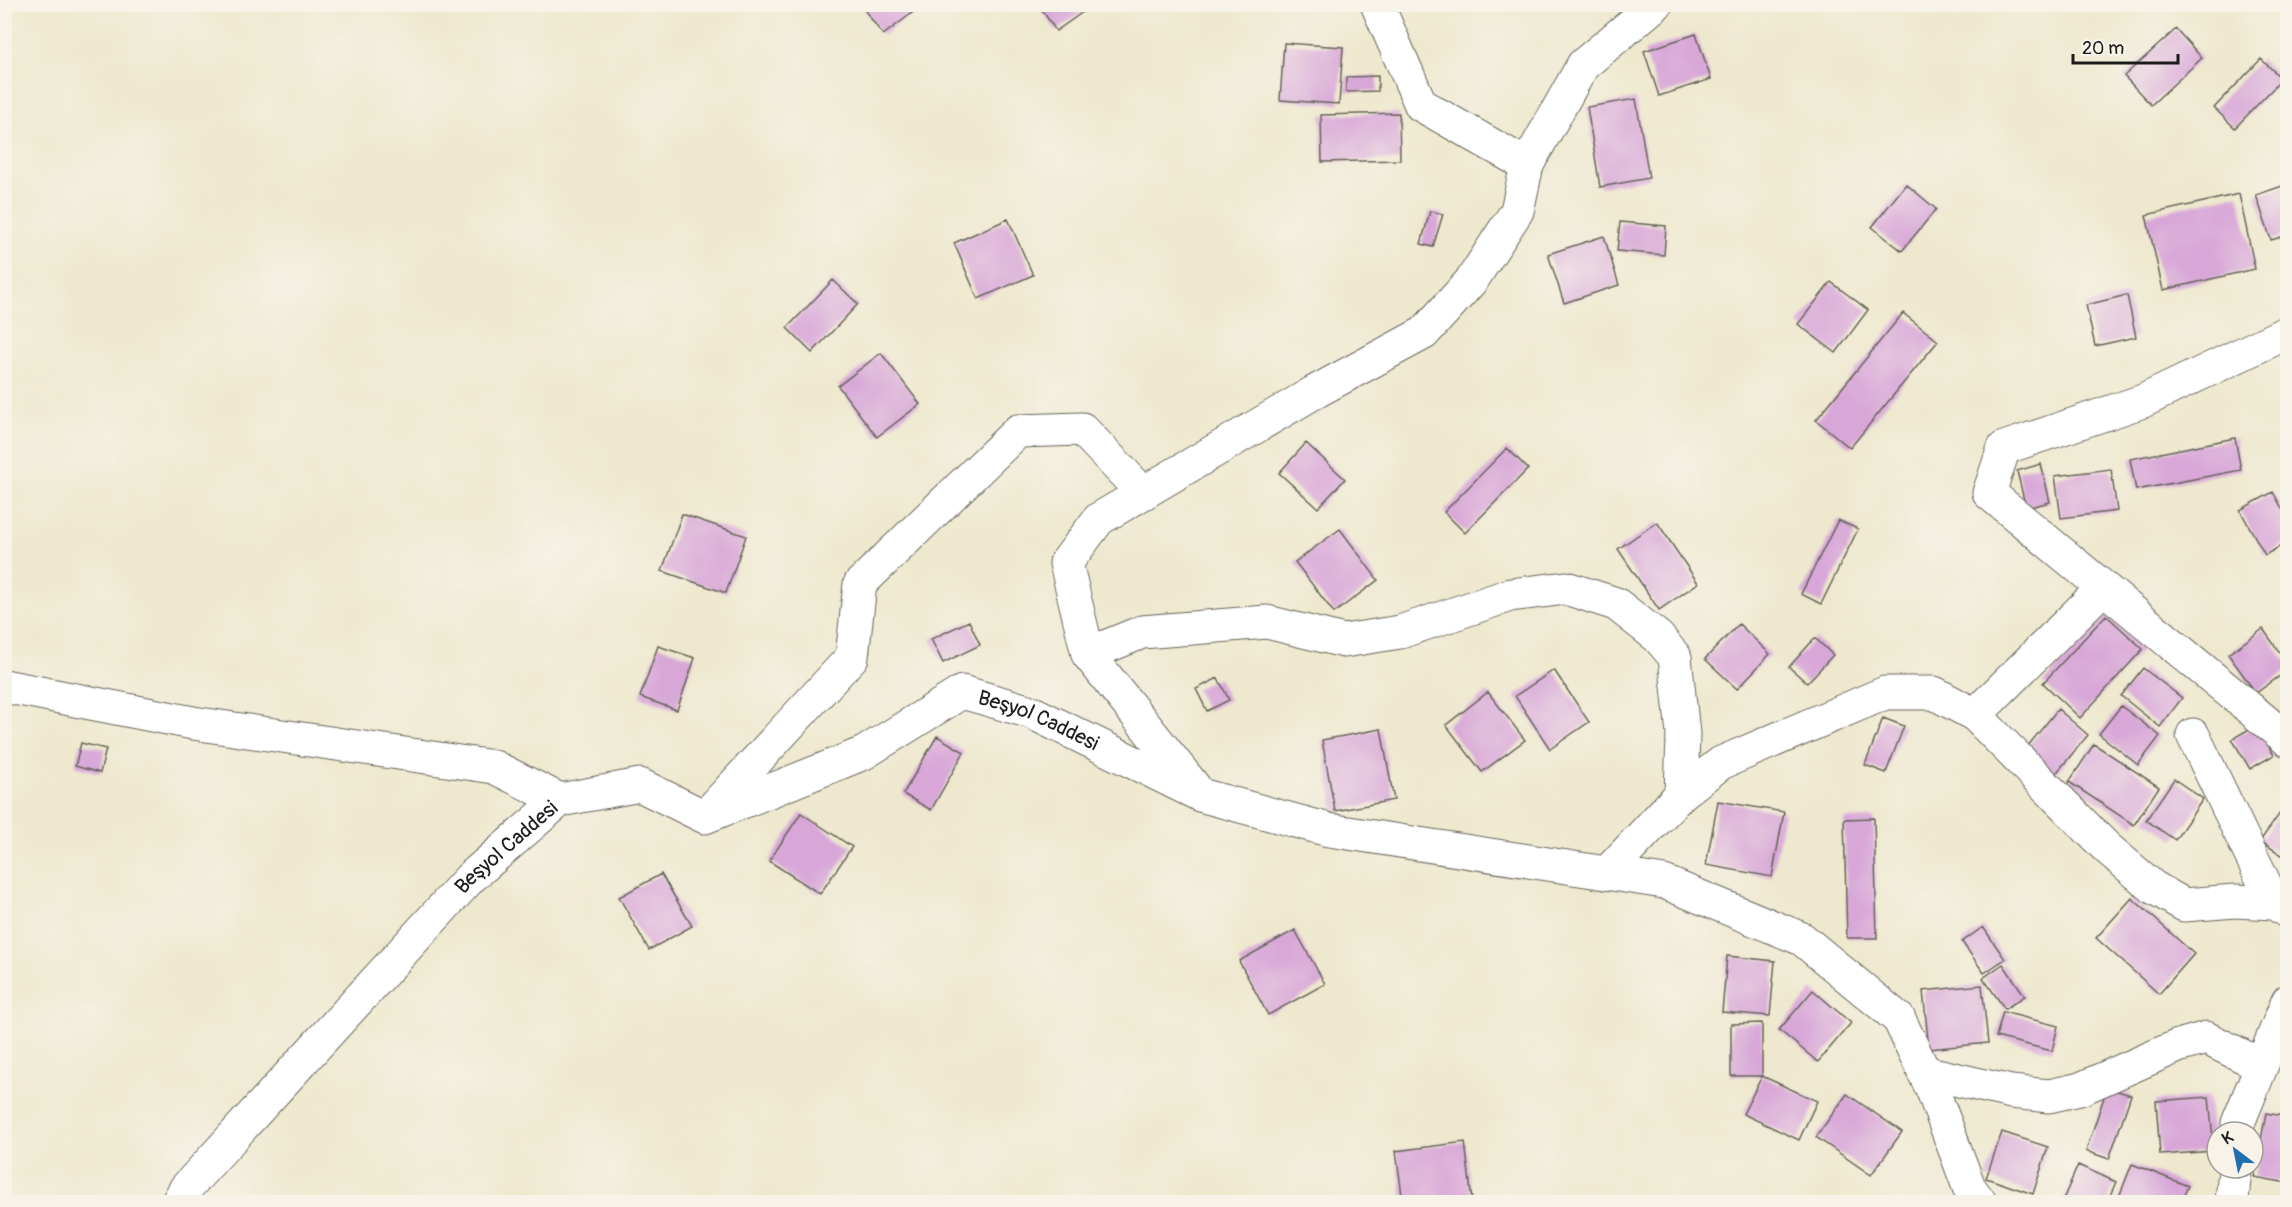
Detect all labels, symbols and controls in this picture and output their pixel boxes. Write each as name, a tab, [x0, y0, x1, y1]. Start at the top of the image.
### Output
scale bar	[2073, 27, 2178, 65]
text: 20 m	[2082, 37, 2124, 60]
street label: Beşyol Caddesi	[975, 684, 1104, 757]
street label: Beşyol Caddesi	[449, 794, 563, 900]
north arrow	[2205, 1120, 2265, 1180]
text: K	[2218, 1127, 2237, 1149]

